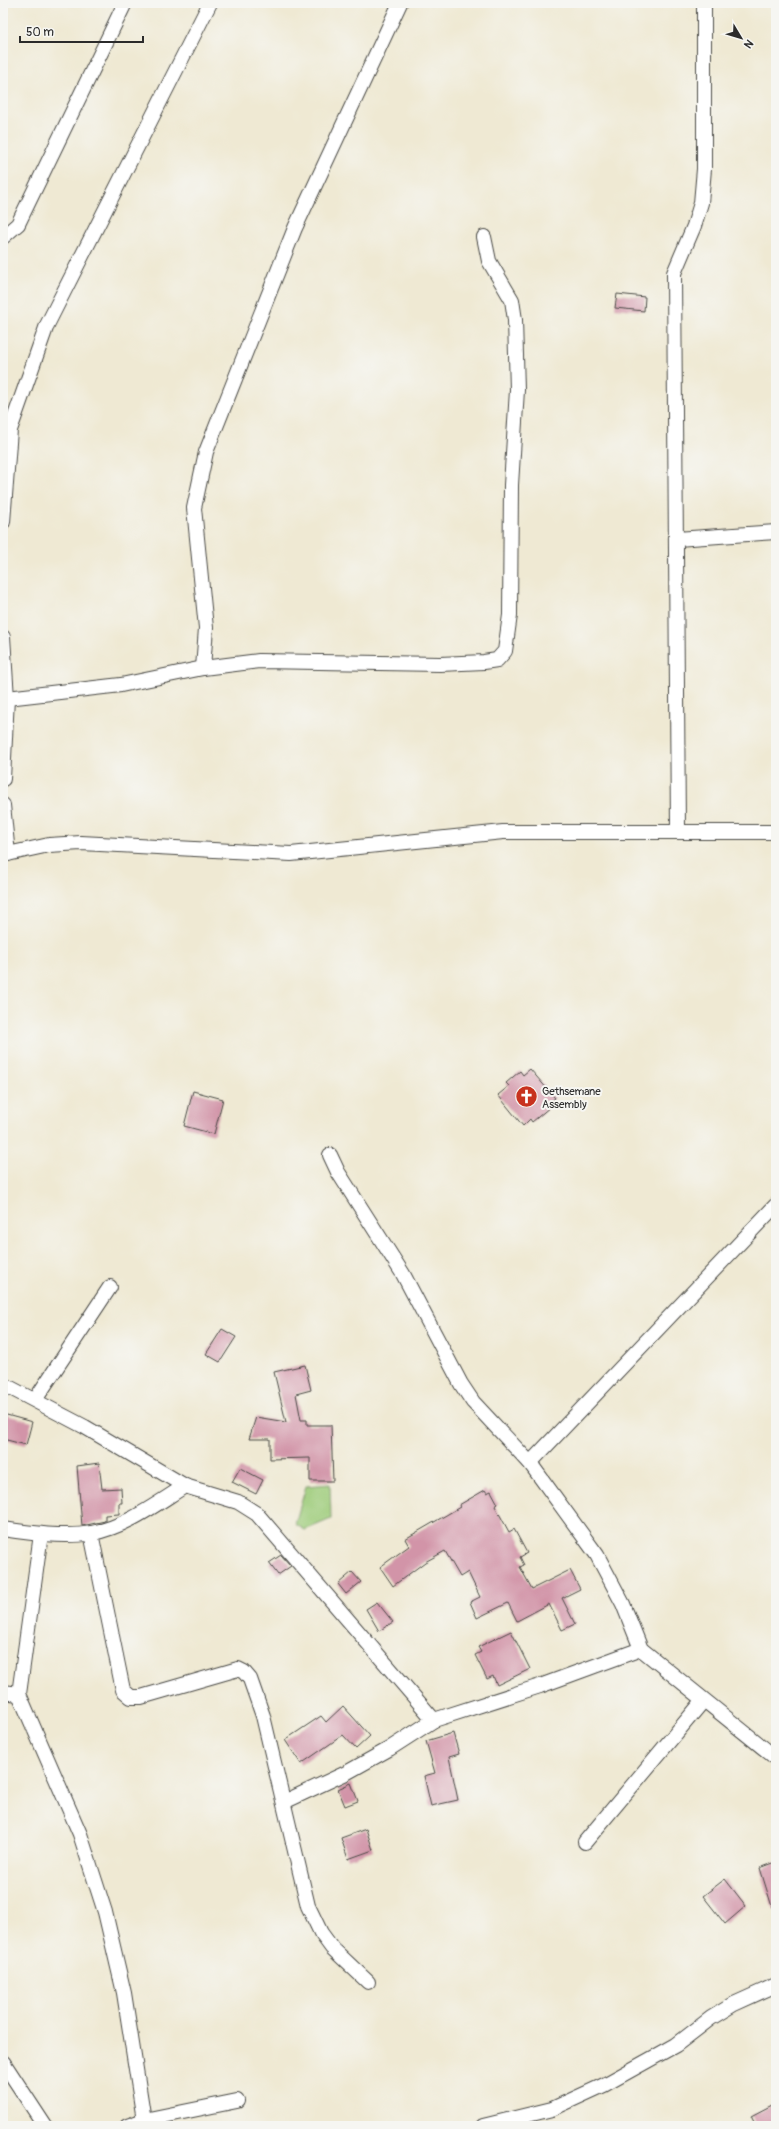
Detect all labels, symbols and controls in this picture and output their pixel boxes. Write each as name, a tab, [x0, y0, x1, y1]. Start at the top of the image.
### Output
scale bar	[20, 18, 143, 44]
north arrow	[721, 18, 761, 58]
text: 50 m	[26, 25, 54, 40]
text: N	[741, 37, 756, 51]
church icon: Gethsemane Assembly	[513, 1084, 539, 1110]
place label: Gethsemane Assembly	[542, 1085, 601, 1111]

